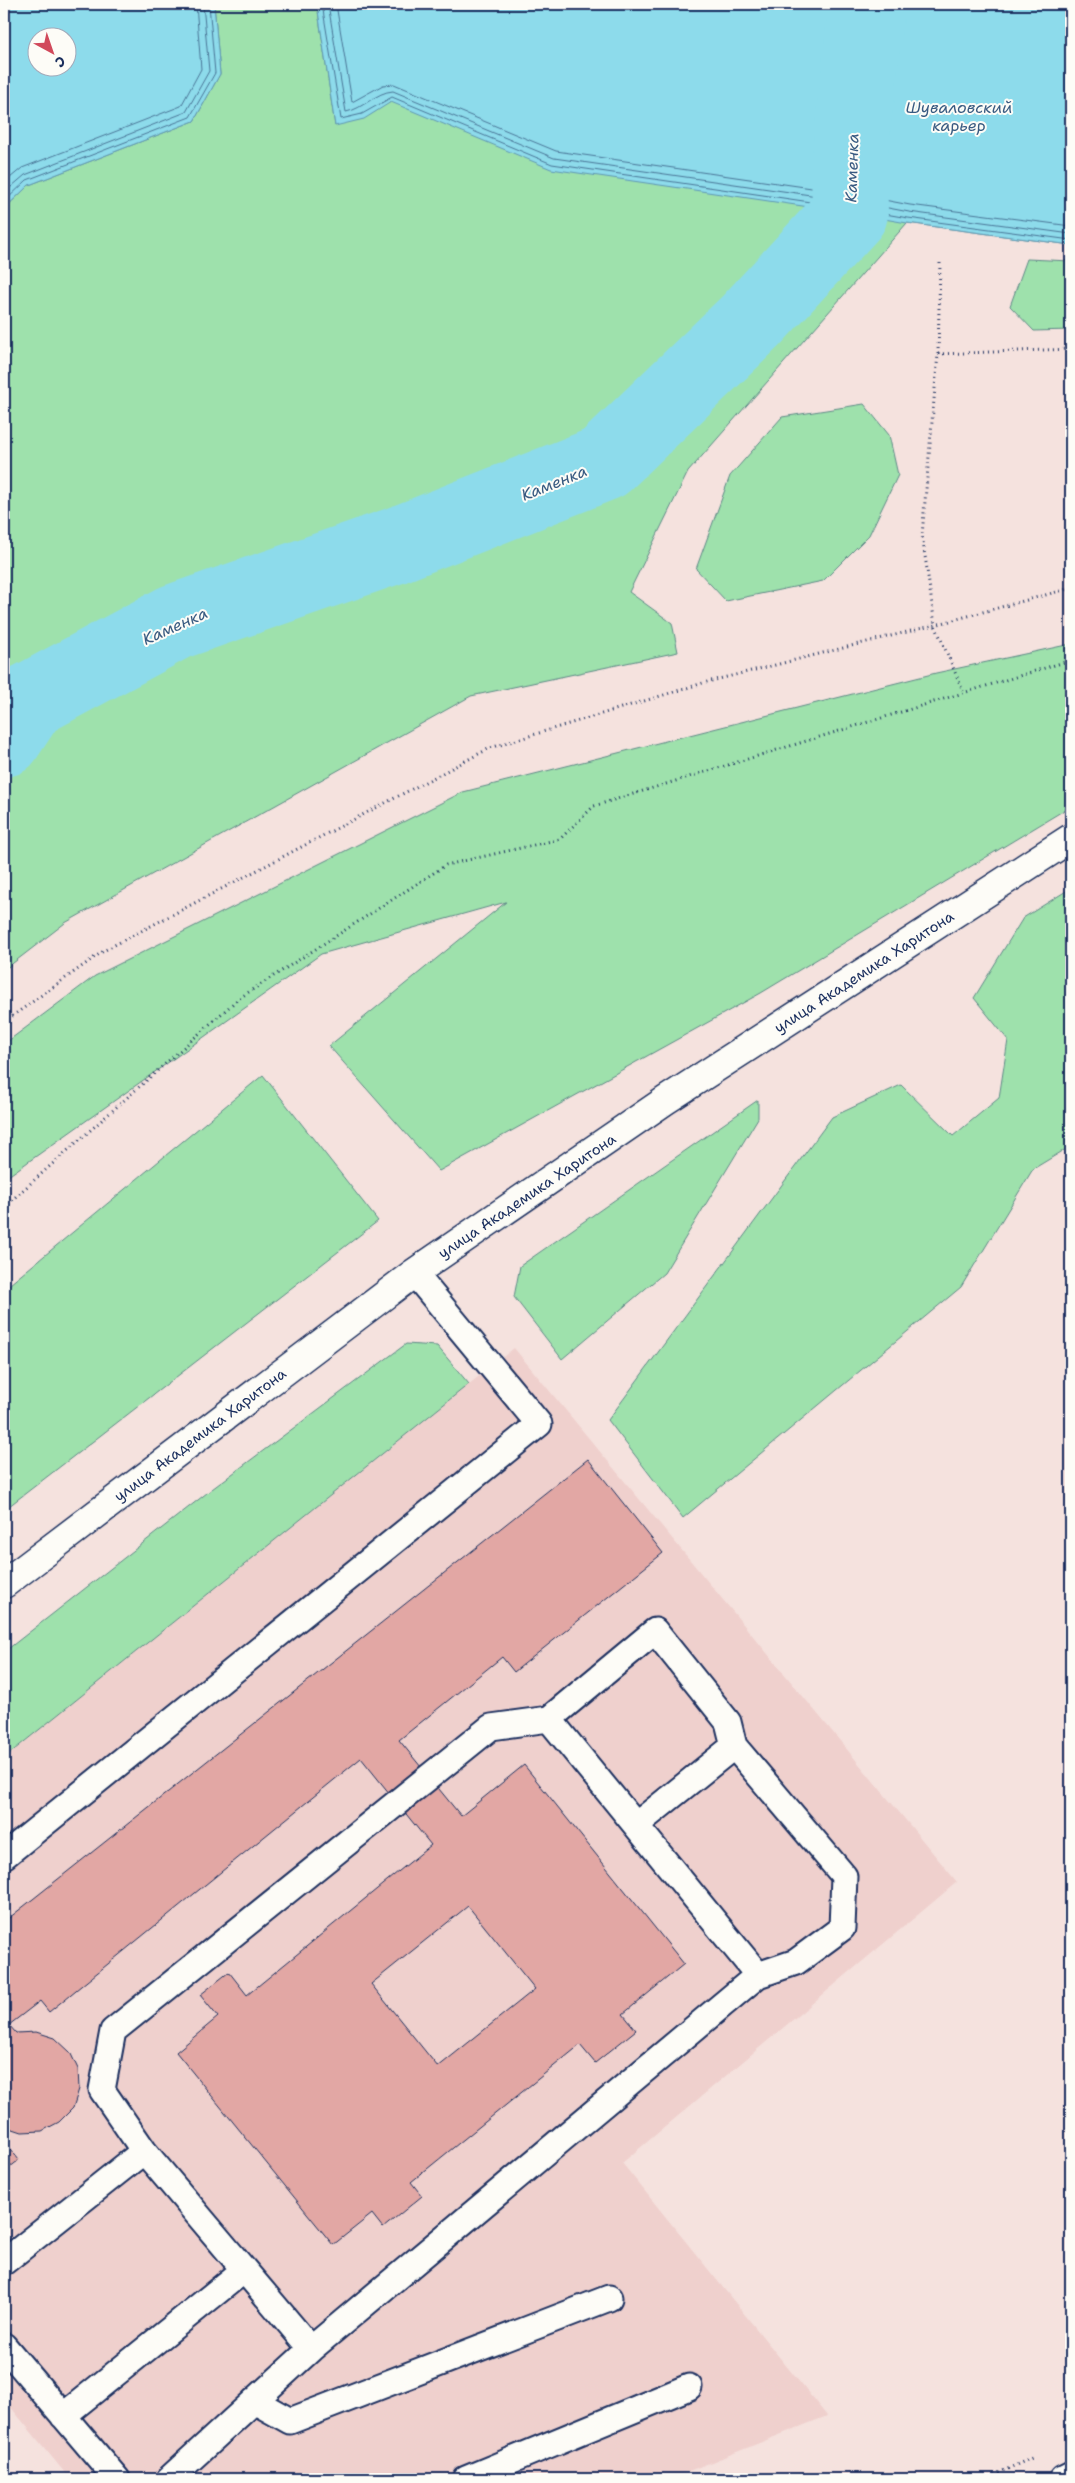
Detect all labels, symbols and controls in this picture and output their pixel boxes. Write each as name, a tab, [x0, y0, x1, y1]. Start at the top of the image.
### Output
north arrow	[28, 28, 78, 78]
text: С	[51, 52, 69, 72]
water label: Шуваловский карьер	[906, 97, 1012, 136]
water label: Каменка	[840, 133, 864, 203]
water label: Каменка	[518, 460, 590, 506]
water label: Каменка	[139, 602, 211, 650]
street label: улица Академика Харитона	[770, 906, 958, 1038]
street label: улица Академика Харитона	[434, 1128, 620, 1263]
street label: улица Академика Харитона	[110, 1363, 291, 1506]

